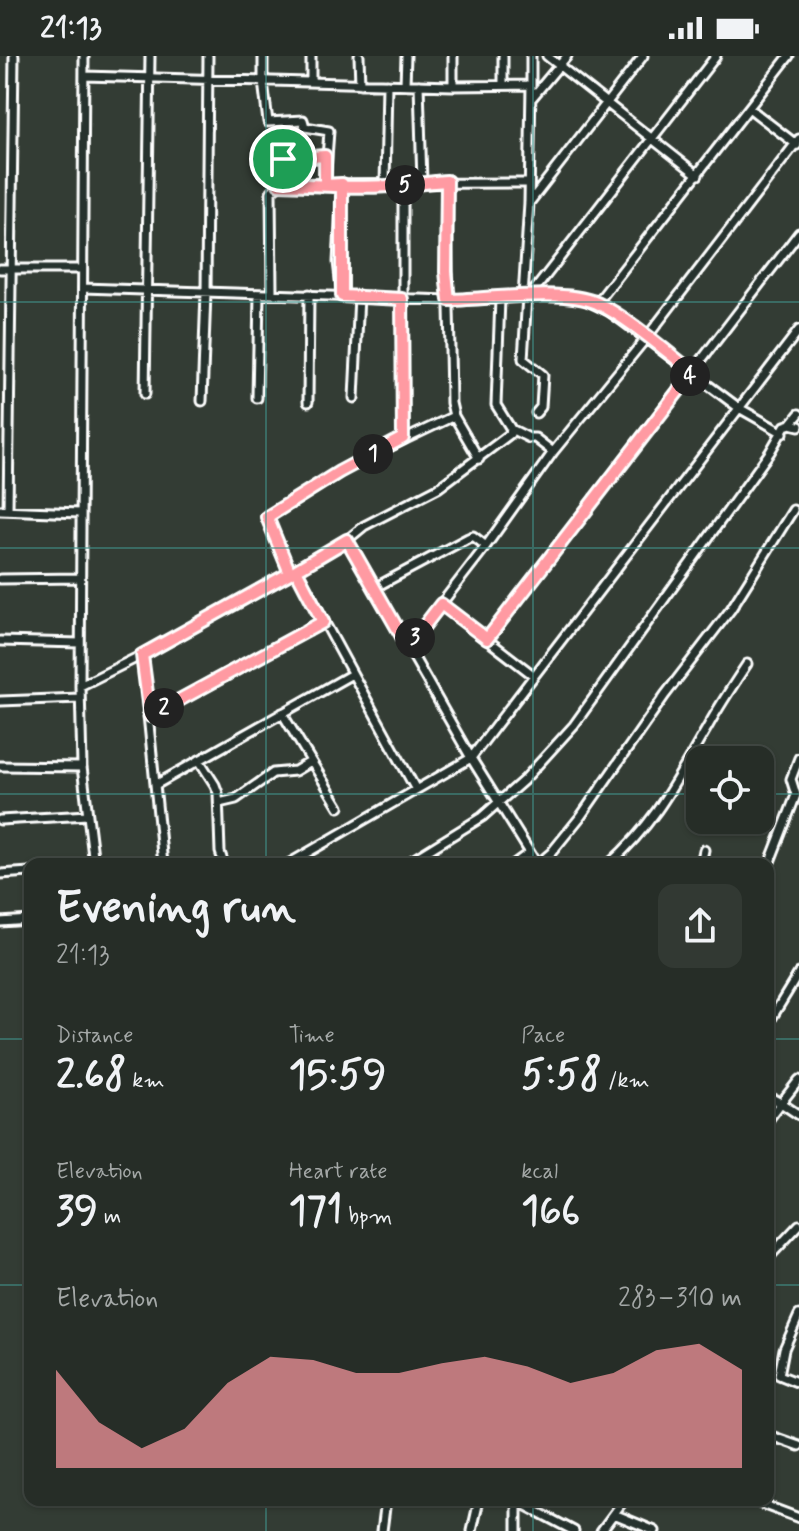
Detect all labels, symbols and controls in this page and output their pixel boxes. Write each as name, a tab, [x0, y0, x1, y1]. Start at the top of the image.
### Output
text: 21:13	[40, 9, 102, 48]
pin	[249, 125, 317, 193]
icon: arrive	[261, 137, 305, 181]
pin: 5	[385, 165, 425, 205]
text: 5	[398, 171, 412, 199]
pin: 4	[670, 356, 710, 396]
text: 4	[684, 362, 696, 390]
pin: 1	[353, 434, 393, 474]
text: 1	[368, 440, 378, 468]
pin: 3	[395, 618, 435, 658]
text: 3	[410, 624, 420, 652]
pin: 2	[144, 688, 184, 728]
text: 2	[159, 694, 169, 722]
map controls	[686, 746, 774, 834]
button: locate	[686, 746, 774, 834]
text: Evening run	[56, 880, 296, 938]
button: share	[658, 884, 742, 968]
text: 21:13	[56, 939, 109, 973]
text: Distance	[56, 1022, 133, 1050]
text: Time	[289, 1022, 335, 1050]
text: Pace	[521, 1022, 565, 1050]
text: 2.68	[56, 1050, 126, 1102]
text: 15:59	[289, 1050, 386, 1102]
text: 5:58	[521, 1050, 602, 1102]
text: km	[126, 1067, 164, 1095]
text: /km	[602, 1067, 650, 1095]
text: Elevation	[56, 1158, 143, 1186]
text: Heart rate	[289, 1158, 387, 1186]
text: kcal	[521, 1158, 558, 1186]
text: 39	[56, 1186, 98, 1238]
text: 171	[289, 1186, 342, 1238]
text: 166	[521, 1186, 580, 1238]
text: m	[98, 1203, 121, 1231]
text: bpm	[342, 1203, 392, 1231]
text: Elevation	[56, 1282, 158, 1316]
text: 283–310 m	[618, 1282, 742, 1316]

